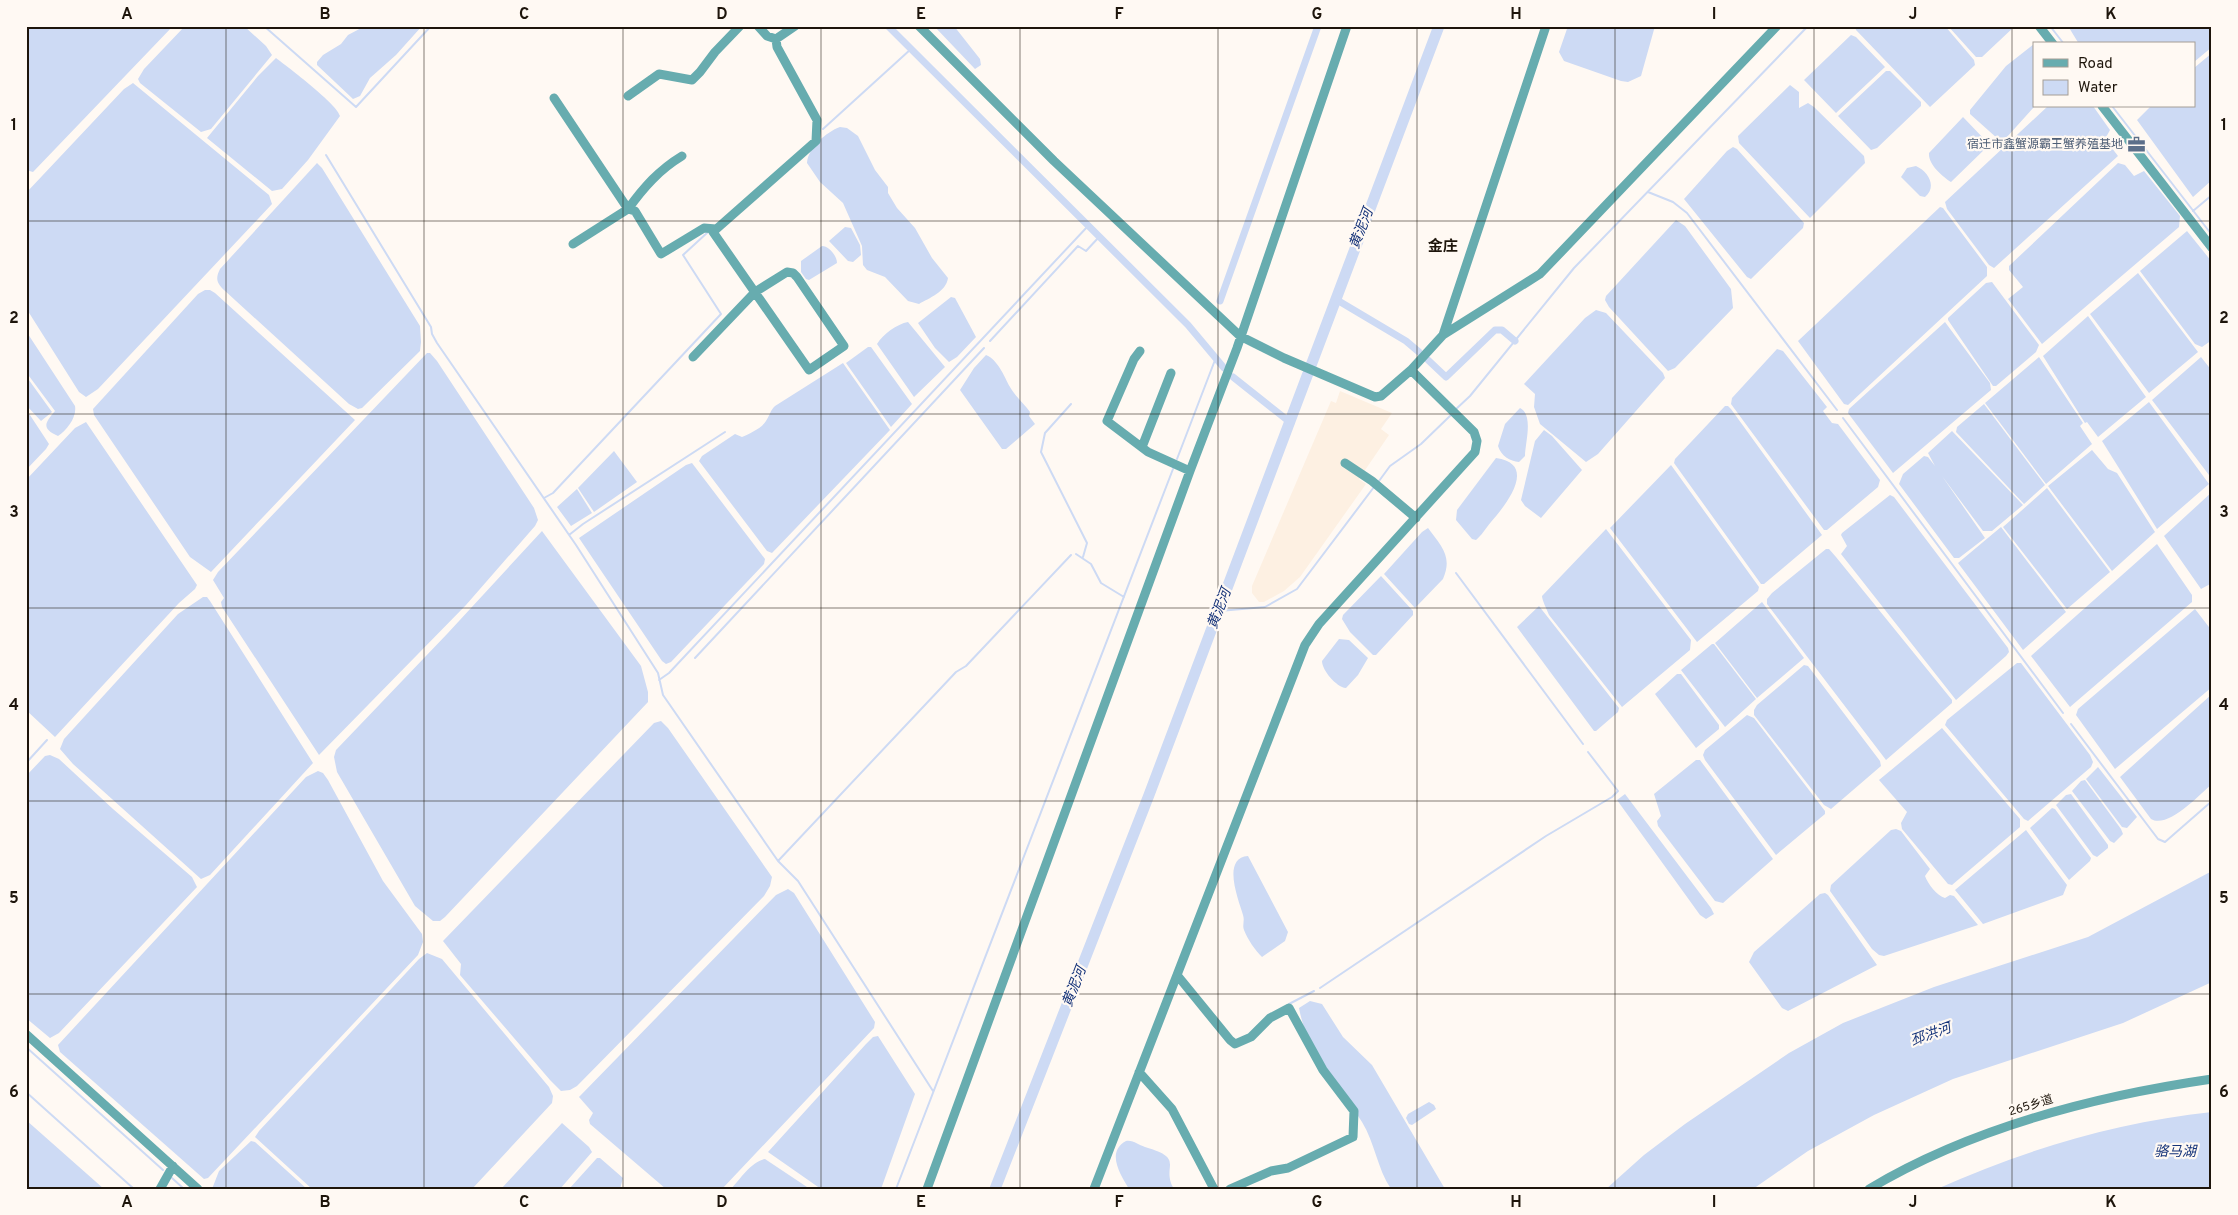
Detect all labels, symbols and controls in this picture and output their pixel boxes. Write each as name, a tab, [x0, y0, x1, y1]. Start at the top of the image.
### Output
text: A	[121, 5, 133, 25]
text: B	[319, 5, 331, 25]
text: C	[519, 5, 529, 25]
text: D	[716, 5, 728, 25]
text: E	[916, 5, 926, 25]
text: F	[1114, 5, 1124, 25]
text: G	[1312, 5, 1322, 25]
text: H	[1510, 5, 1522, 25]
text: I	[1712, 5, 1716, 25]
text: J	[1909, 5, 1917, 25]
text: K	[2105, 5, 2117, 25]
legend	[2033, 42, 2196, 108]
text: Road	[2078, 55, 2113, 74]
text: Water	[2078, 79, 2118, 98]
text: 1	[11, 116, 17, 136]
text: 1	[2221, 116, 2227, 136]
office icon: 宿迁市鑫蟹源霸王蟹养殖基地	[2127, 135, 2147, 155]
place label: 宿迁市鑫蟹源霸王蟹养殖基地	[1967, 137, 2123, 153]
water label: 黄泥河	[1347, 204, 1379, 252]
district label: 金庄	[1428, 237, 1458, 257]
text: 2	[9, 309, 19, 329]
text: 2	[2219, 309, 2229, 329]
text: 3	[9, 503, 19, 523]
text: 3	[2219, 503, 2229, 523]
water label: 黄泥河	[1205, 584, 1237, 632]
text: 4	[9, 696, 19, 716]
text: 4	[2219, 696, 2229, 716]
text: 5	[9, 889, 19, 909]
text: 5	[2219, 889, 2229, 909]
water label: 黄泥河	[1060, 962, 1092, 1010]
water label: 邳洪河	[1908, 1019, 1956, 1050]
text: 6	[9, 1083, 19, 1103]
text: 6	[2219, 1083, 2229, 1103]
street label: 265乡道	[2007, 1092, 2055, 1120]
water label: 骆马湖	[2154, 1144, 2198, 1161]
text: A	[121, 1193, 133, 1213]
text: B	[319, 1193, 331, 1213]
text: C	[519, 1193, 529, 1213]
text: D	[716, 1193, 728, 1213]
text: E	[916, 1193, 926, 1213]
text: F	[1114, 1193, 1124, 1213]
text: G	[1312, 1193, 1322, 1213]
text: H	[1510, 1193, 1522, 1213]
text: I	[1712, 1193, 1716, 1213]
text: J	[1909, 1193, 1917, 1213]
text: K	[2105, 1193, 2117, 1213]

